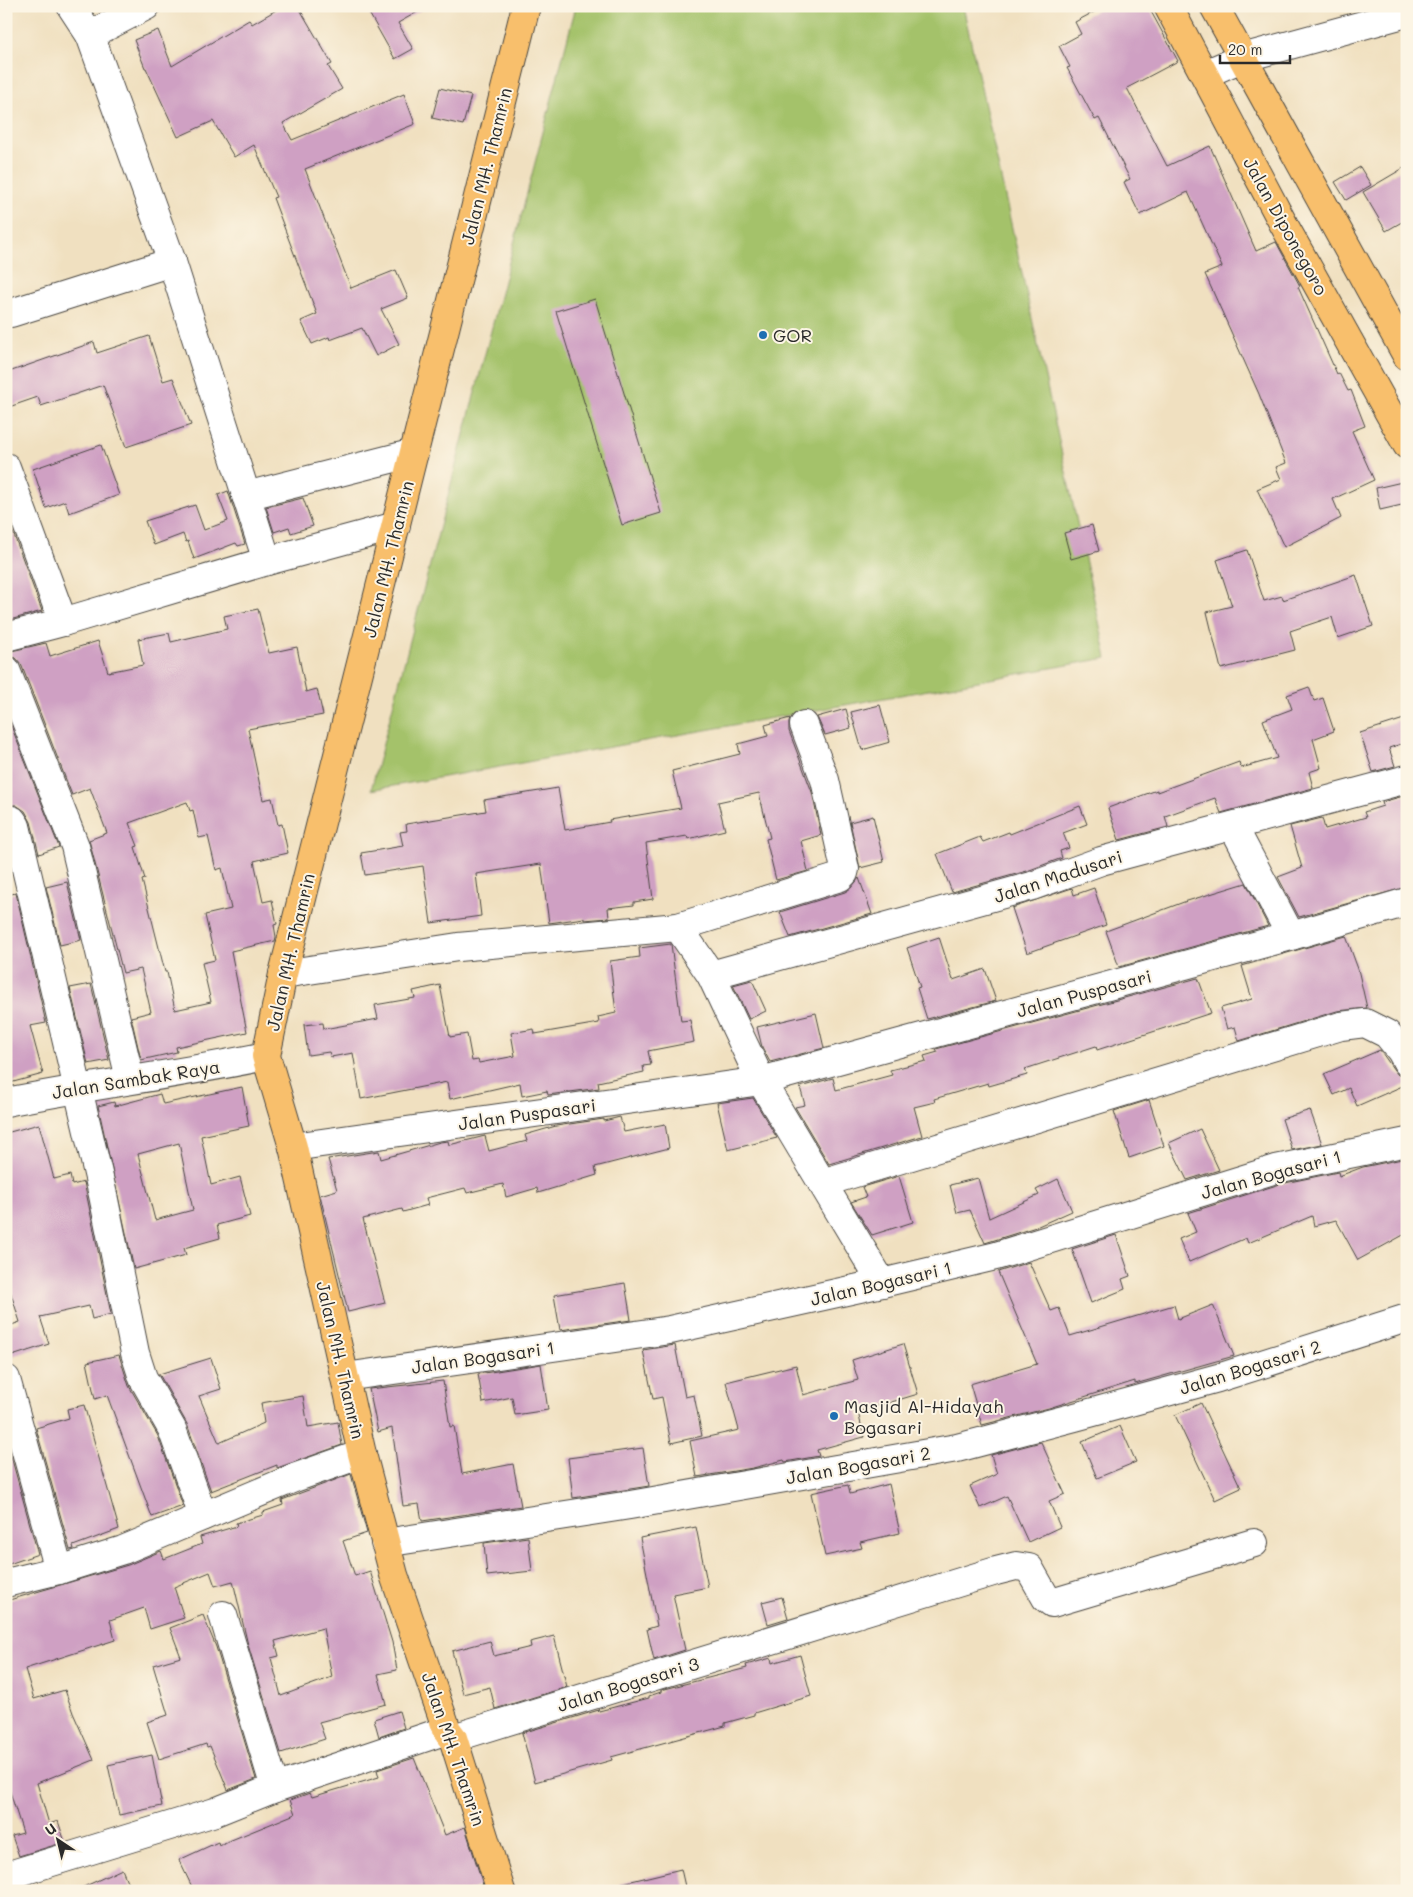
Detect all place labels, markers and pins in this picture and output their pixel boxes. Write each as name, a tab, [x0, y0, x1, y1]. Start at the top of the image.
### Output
place label: GOR	[773, 323, 812, 347]
marker: GOR	[757, 329, 769, 341]
place label: Masjid Al-Hidayah Bogasari	[844, 1394, 1003, 1439]
marker: Masjid Al-Hidayah Bogasari	[828, 1410, 840, 1422]

